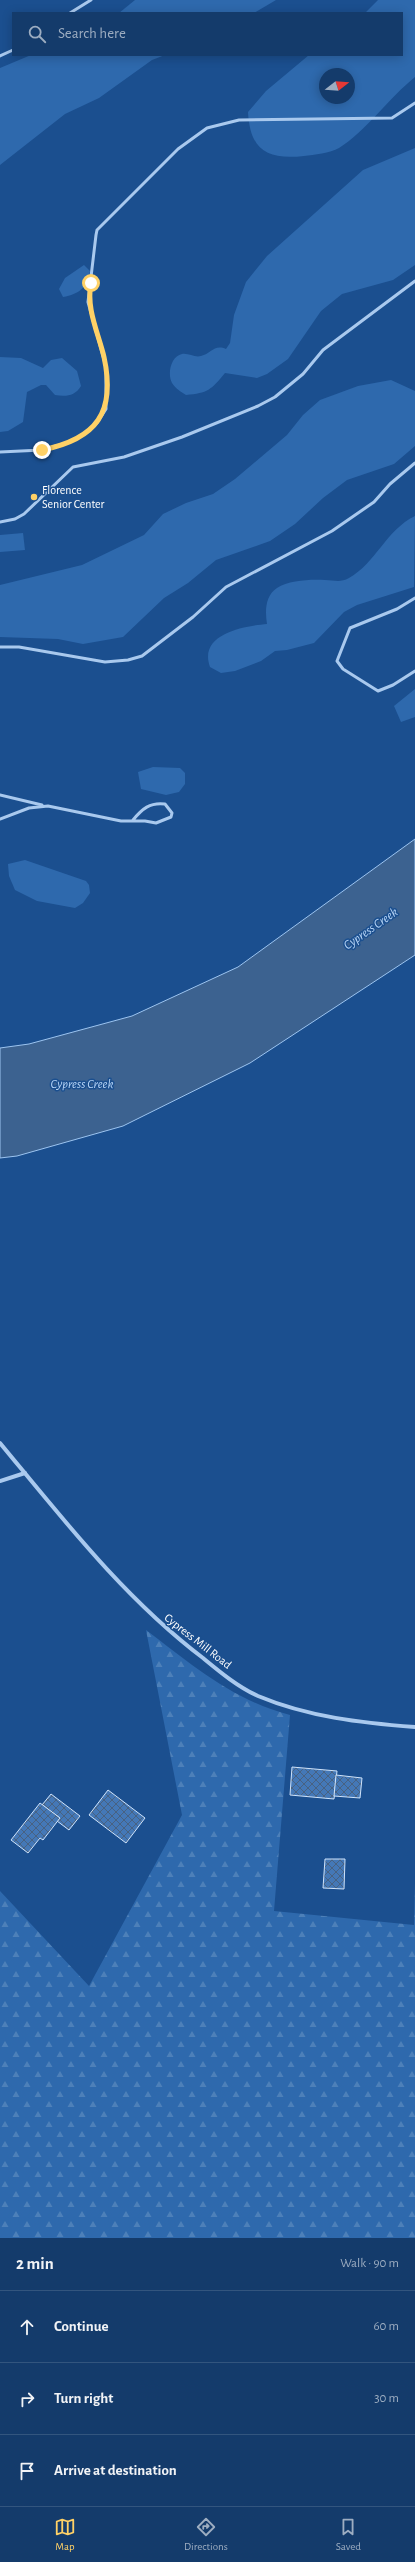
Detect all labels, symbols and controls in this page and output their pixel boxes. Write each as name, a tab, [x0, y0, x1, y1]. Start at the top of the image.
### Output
search box	[12, 12, 403, 56]
icon: search	[26, 23, 48, 45]
text: Search here	[58, 26, 126, 41]
north arrow	[319, 68, 355, 104]
route start	[82, 274, 100, 292]
route end	[33, 441, 51, 459]
place label: Florence Senior Center	[42, 484, 105, 510]
marker: Florence Senior Center	[29, 492, 39, 502]
water label: Cypress Creek	[341, 906, 401, 952]
water label: Cypress Creek	[51, 1078, 113, 1091]
street label: Cypress Mill Road	[162, 1611, 234, 1672]
text: 2 min	[16, 2255, 54, 2272]
text: Walk · 90 m	[340, 2257, 399, 2270]
icon: ahead	[16, 2316, 38, 2338]
text: Continue	[54, 2319, 109, 2334]
text: 60 m	[373, 2320, 399, 2333]
icon: right	[16, 2388, 38, 2410]
text: Turn right	[54, 2391, 113, 2406]
text: 30 m	[374, 2392, 399, 2405]
icon: arrive	[16, 2460, 38, 2482]
text: Arrive at destination	[54, 2463, 177, 2478]
tab: Map	[54, 2516, 76, 2553]
tab: Directions	[184, 2516, 228, 2553]
tab: Saved	[336, 2516, 361, 2553]

